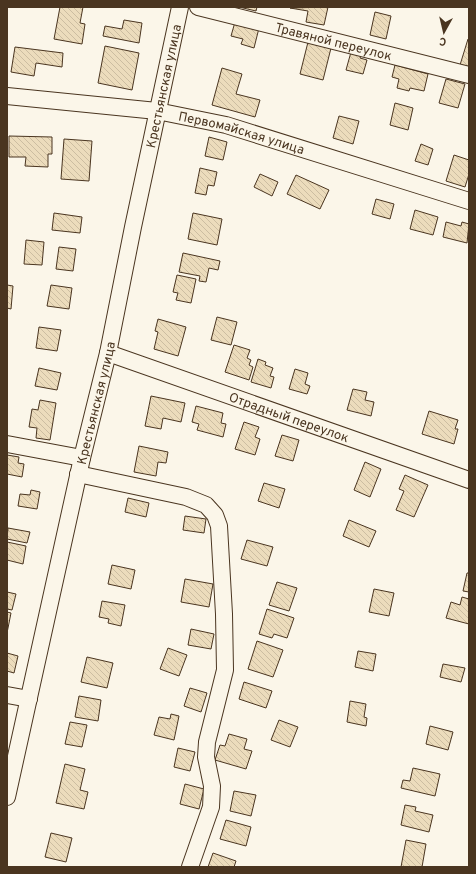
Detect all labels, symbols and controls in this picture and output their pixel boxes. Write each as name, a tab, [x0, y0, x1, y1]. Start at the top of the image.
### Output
north arrow	[424, 12, 464, 52]
street label: Травяной переулок	[273, 21, 393, 65]
street label: Крестьянская улица	[144, 23, 186, 150]
text: С	[438, 33, 447, 48]
street label: Первомайская улица	[177, 110, 306, 159]
street label: Крестьянская улица	[75, 340, 120, 466]
street label: Отрадный переулок	[226, 390, 351, 447]

